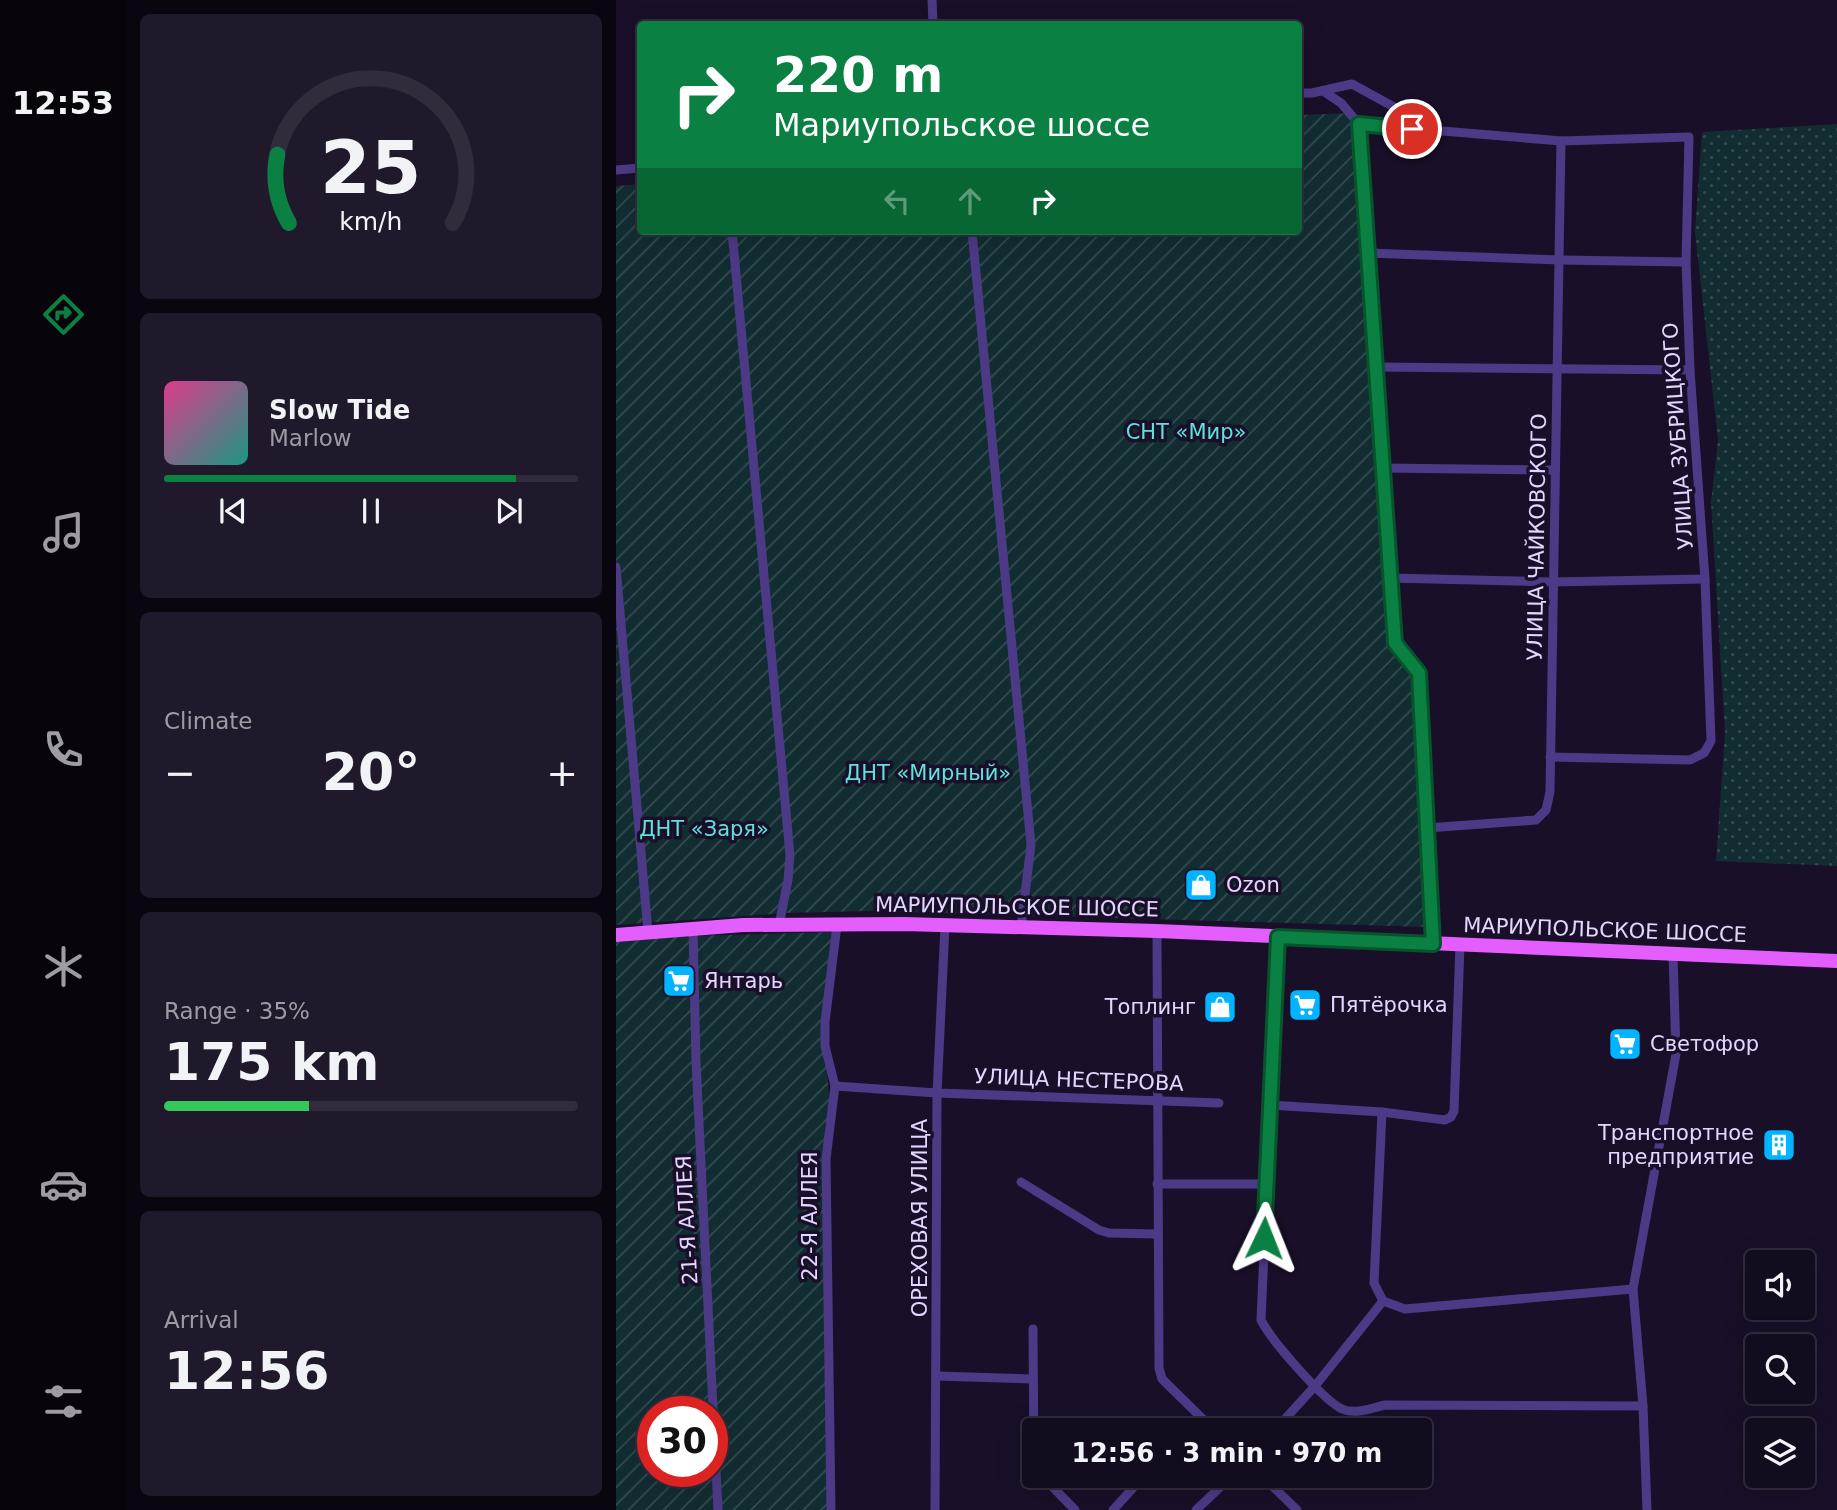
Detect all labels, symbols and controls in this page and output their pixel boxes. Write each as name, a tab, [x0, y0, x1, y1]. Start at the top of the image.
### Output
text: 220 m	[773, 47, 943, 104]
icon: right	[658, 49, 749, 140]
text: 12:53	[12, 84, 114, 122]
pin	[1382, 99, 1442, 159]
text: Мариупольское шоссе	[773, 106, 1150, 144]
icon: arrive	[1393, 110, 1431, 148]
text: 25	[320, 125, 422, 210]
icon: left	[878, 182, 916, 220]
icon: ahead	[951, 182, 989, 220]
icon: right	[1024, 182, 1062, 220]
text: km/h	[339, 206, 403, 235]
icon: directions	[39, 290, 88, 339]
street label: УЛИЦА ЗУБРИЦКОГО	[1658, 322, 1698, 550]
text: Slow Tide	[269, 395, 410, 425]
street label: УЛИЦА ЧАЙКОВСКОГО	[1522, 413, 1551, 661]
park label: СНТ «Мир»	[1126, 420, 1246, 444]
text: Marlow	[269, 425, 352, 451]
icon: previous	[214, 492, 252, 530]
icon: pause	[352, 492, 390, 530]
icon: next	[490, 492, 528, 530]
icon: music	[39, 508, 88, 557]
text: Climate	[164, 708, 253, 734]
icon: phone	[39, 725, 88, 774]
text: 20°	[322, 742, 420, 802]
text: −	[164, 751, 196, 795]
text: +	[546, 751, 578, 795]
park label: ДНТ «Мирный»	[845, 761, 1011, 785]
park label: ДНТ «Заря»	[639, 817, 769, 841]
shop icon: Ozon	[1182, 866, 1220, 904]
place label: Ozon	[1226, 873, 1280, 897]
street label: МАРИУПОЛЬСКОЕ ШОССЕ	[875, 893, 1159, 921]
street label: МАРИУПОЛЬСКОЕ ШОССЕ	[1463, 913, 1747, 947]
icon: climate	[39, 942, 88, 991]
supermarket icon: Янтарь	[660, 962, 698, 1000]
place label: Янтарь	[704, 969, 783, 993]
supermarket icon: Пятёрочка	[1286, 986, 1324, 1024]
shop icon: Топлинг	[1201, 988, 1239, 1026]
place label: Пятёрочка	[1330, 993, 1448, 1017]
place label: Топлинг	[1104, 995, 1196, 1019]
text: Range · 35%	[164, 998, 310, 1024]
supermarket icon: Светофор	[1606, 1025, 1644, 1063]
text: 175 km	[164, 1032, 379, 1092]
place label: Светофор	[1650, 1032, 1759, 1056]
street label: УЛИЦА НЕСТЕРОВА	[974, 1064, 1185, 1096]
street label: ОРЕХОВАЯ УЛИЦА	[908, 1118, 932, 1317]
place label: Транспортное предприятие	[1597, 1121, 1754, 1169]
building icon: Транспортное предприятие	[1760, 1126, 1798, 1164]
street label: 22-Я АЛЛЕЯ	[798, 1151, 822, 1281]
street label: 21-Я АЛЛЕЯ	[672, 1155, 702, 1285]
icon: car	[39, 1160, 88, 1209]
position arrow	[1227, 1201, 1301, 1275]
map controls	[1745, 1250, 1815, 1488]
button: sound	[1745, 1250, 1815, 1320]
text: Arrival	[164, 1307, 239, 1333]
button: search	[1745, 1334, 1815, 1404]
text: 12:56	[164, 1341, 330, 1401]
icon: filters	[39, 1377, 88, 1426]
speed limit sign: 30	[637, 1396, 728, 1487]
button: layers	[1745, 1418, 1815, 1488]
text: 12:56 · 3 min · 970 m	[1072, 1438, 1382, 1468]

